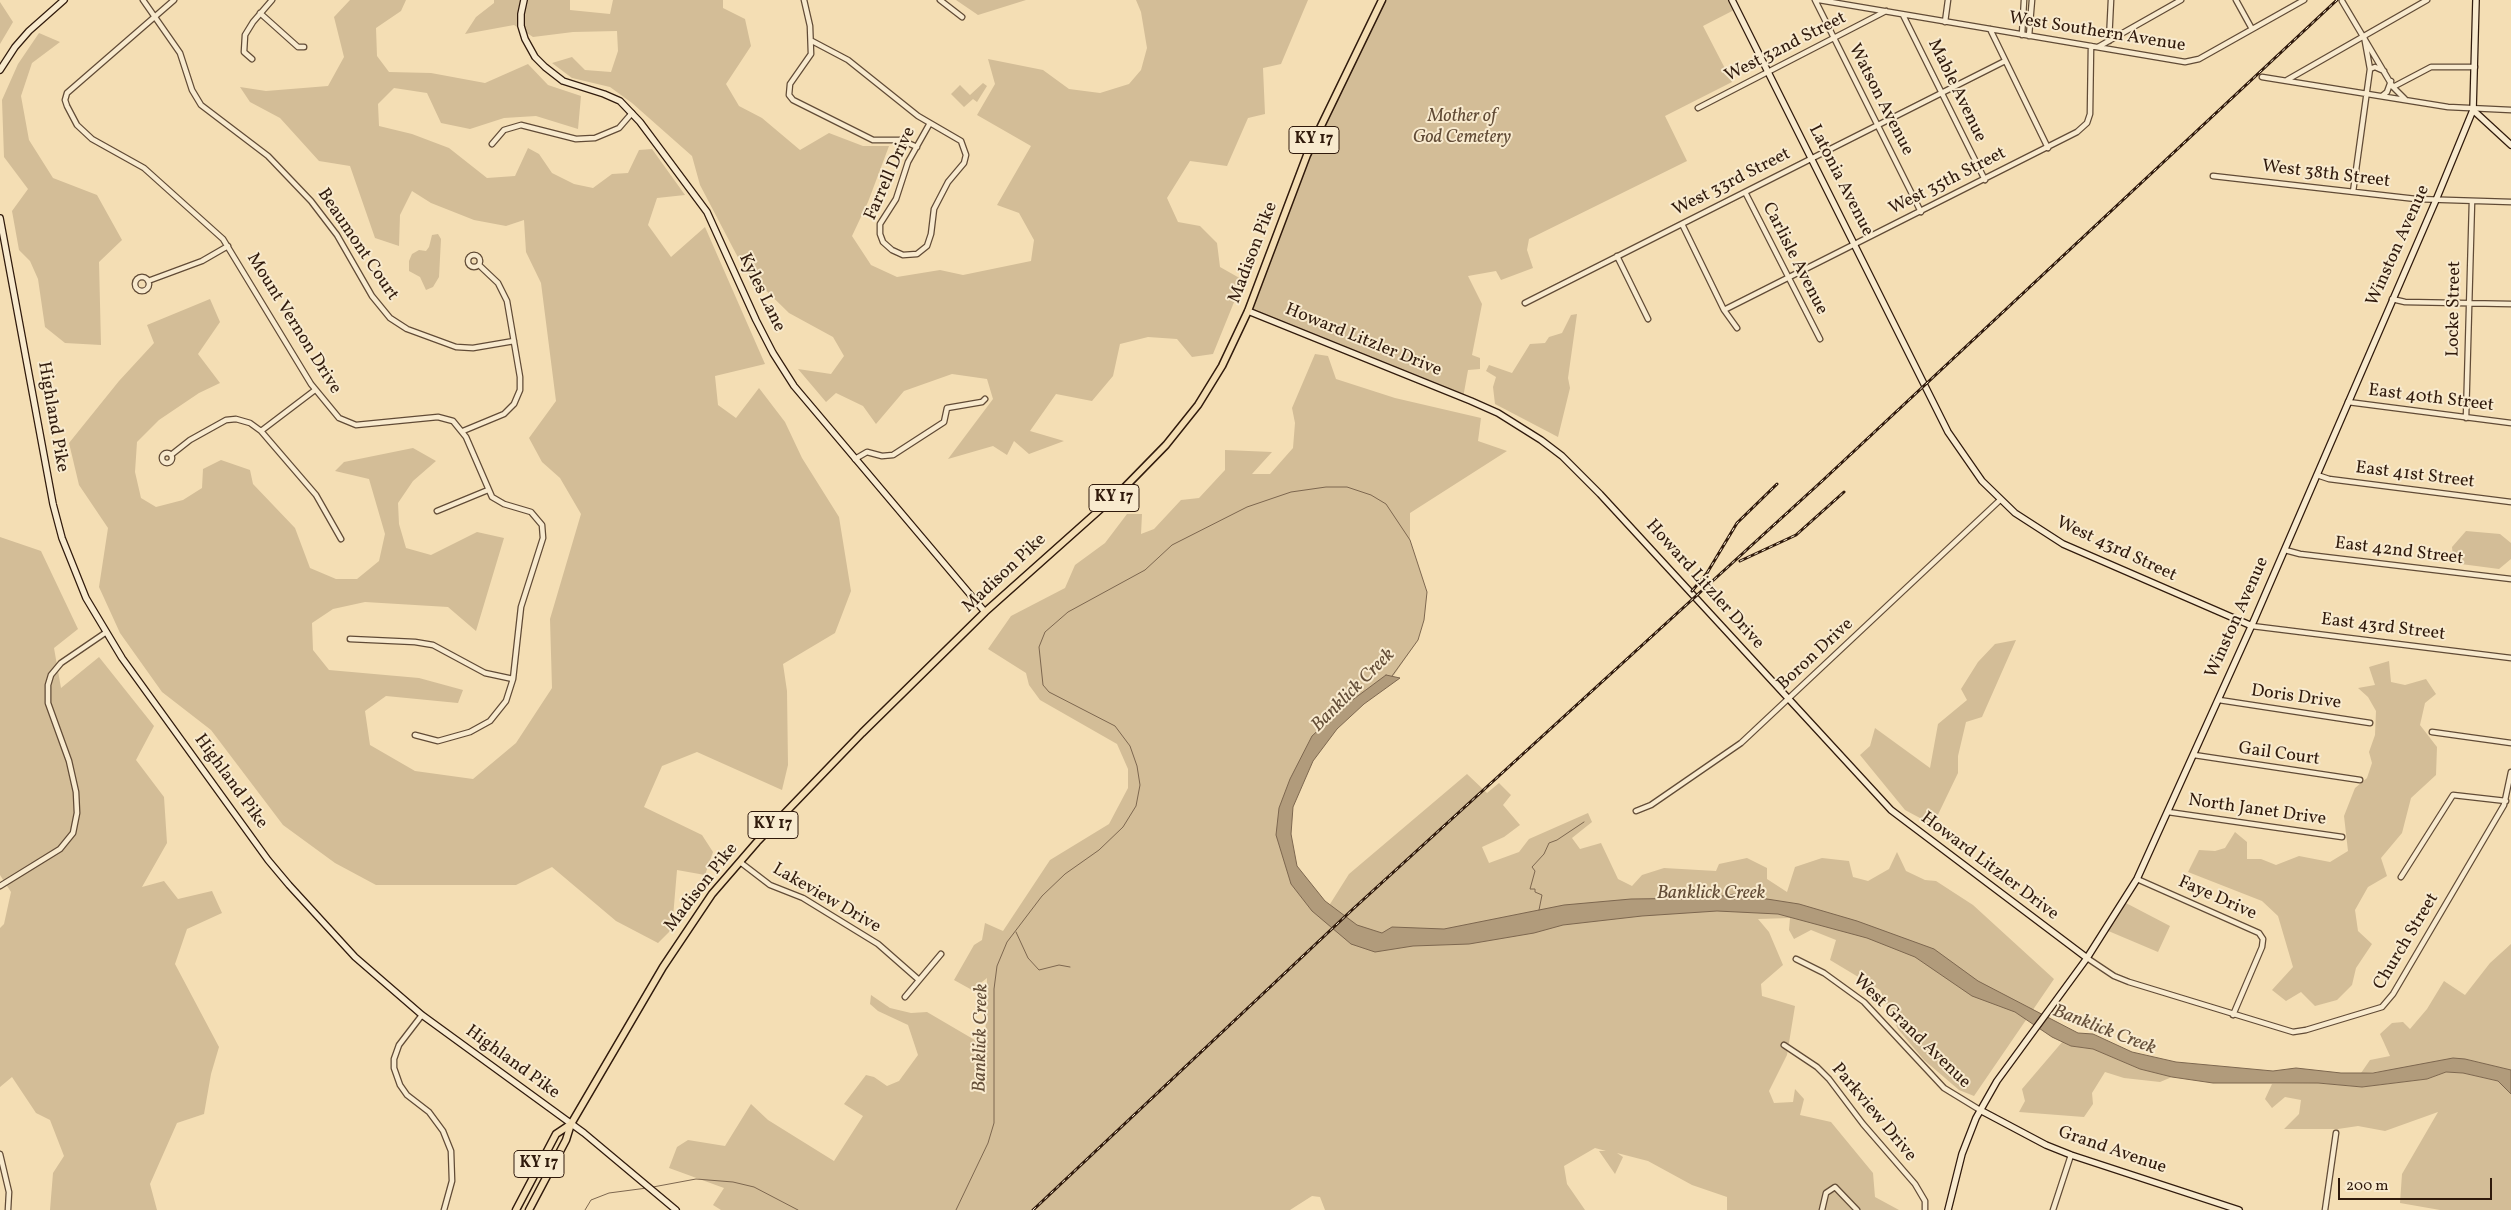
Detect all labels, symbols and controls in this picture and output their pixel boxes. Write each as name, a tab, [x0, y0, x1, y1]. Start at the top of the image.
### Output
street label: West 32nd Street	[1722, 8, 1850, 88]
street label: West Southern Avenue	[2007, 8, 2187, 58]
street label: Mable Avenue	[1922, 36, 1990, 146]
street label: Watson Avenue	[1843, 41, 1917, 159]
park label: Mother of God Cemetery	[1413, 107, 1511, 150]
street label: Latonia Avenue	[1803, 122, 1877, 240]
street label: Farrell Drive	[861, 124, 921, 224]
road number: KY 17	[1289, 126, 1339, 154]
street label: West 35th Street	[1886, 143, 2010, 221]
street label: West 33rd Street	[1669, 144, 1795, 222]
street label: West 38th Street	[2261, 156, 2391, 194]
street label: Winston Avenue	[2363, 182, 2435, 310]
street label: Beaumont Court	[312, 185, 402, 305]
street label: Madison Pike	[1225, 199, 1283, 307]
street label: Carlisle Avenue	[1756, 199, 1832, 319]
street label: Mount Vernon Drive	[241, 250, 345, 398]
street label: Kyles Lane	[733, 250, 789, 336]
street label: Locke Street	[2443, 261, 2467, 357]
street label: Howard Litzler Drive	[1282, 300, 1444, 382]
street label: Highland Pike	[32, 360, 72, 474]
street label: East 40th Street	[2367, 381, 2495, 417]
street label: East 41st Street	[2354, 458, 2476, 494]
road number: KY 17	[1089, 484, 1139, 512]
street label: West 43rd Street	[2052, 513, 2180, 587]
street label: Howard Litzler Drive	[1640, 516, 1768, 654]
street label: Madison Pike	[959, 530, 1051, 618]
street label: East 42nd Street	[2333, 533, 2465, 571]
street label: Winston Avenue	[2202, 554, 2274, 682]
street label: East 43rd Street	[2320, 610, 2446, 646]
street label: Boron Drive	[1773, 614, 1859, 696]
water label: Banklick Creek	[1308, 645, 1400, 737]
street label: Doris Drive	[2249, 681, 2343, 715]
street label: Highland Pike	[188, 730, 272, 834]
street label: Gail Court	[2237, 739, 2321, 771]
street label: North Janet Drive	[2187, 791, 2327, 831]
street label: Howard Litzler Drive	[1916, 808, 2062, 926]
road number: KY 17	[748, 812, 798, 838]
street label: Madison Pike	[661, 839, 743, 937]
street label: Lakeview Drive	[768, 859, 884, 939]
street label: Faye Drive	[2175, 872, 2259, 926]
water label: Banklick Creek	[1657, 884, 1765, 906]
street label: Church Street	[2370, 890, 2444, 994]
street label: West Grand Avenue	[1847, 970, 1975, 1094]
water label: Banklick Creek	[970, 983, 994, 1093]
water label: Banklick Creek	[2049, 1001, 2159, 1061]
street label: Highland Pike	[460, 1021, 564, 1105]
street label: Parkview Drive	[1826, 1060, 1920, 1166]
street label: Grand Avenue	[2055, 1122, 2169, 1180]
road number: KY 17	[514, 1150, 564, 1178]
scale bar	[2341, 1168, 2495, 1200]
text: 200 m	[2346, 1176, 2389, 1197]

